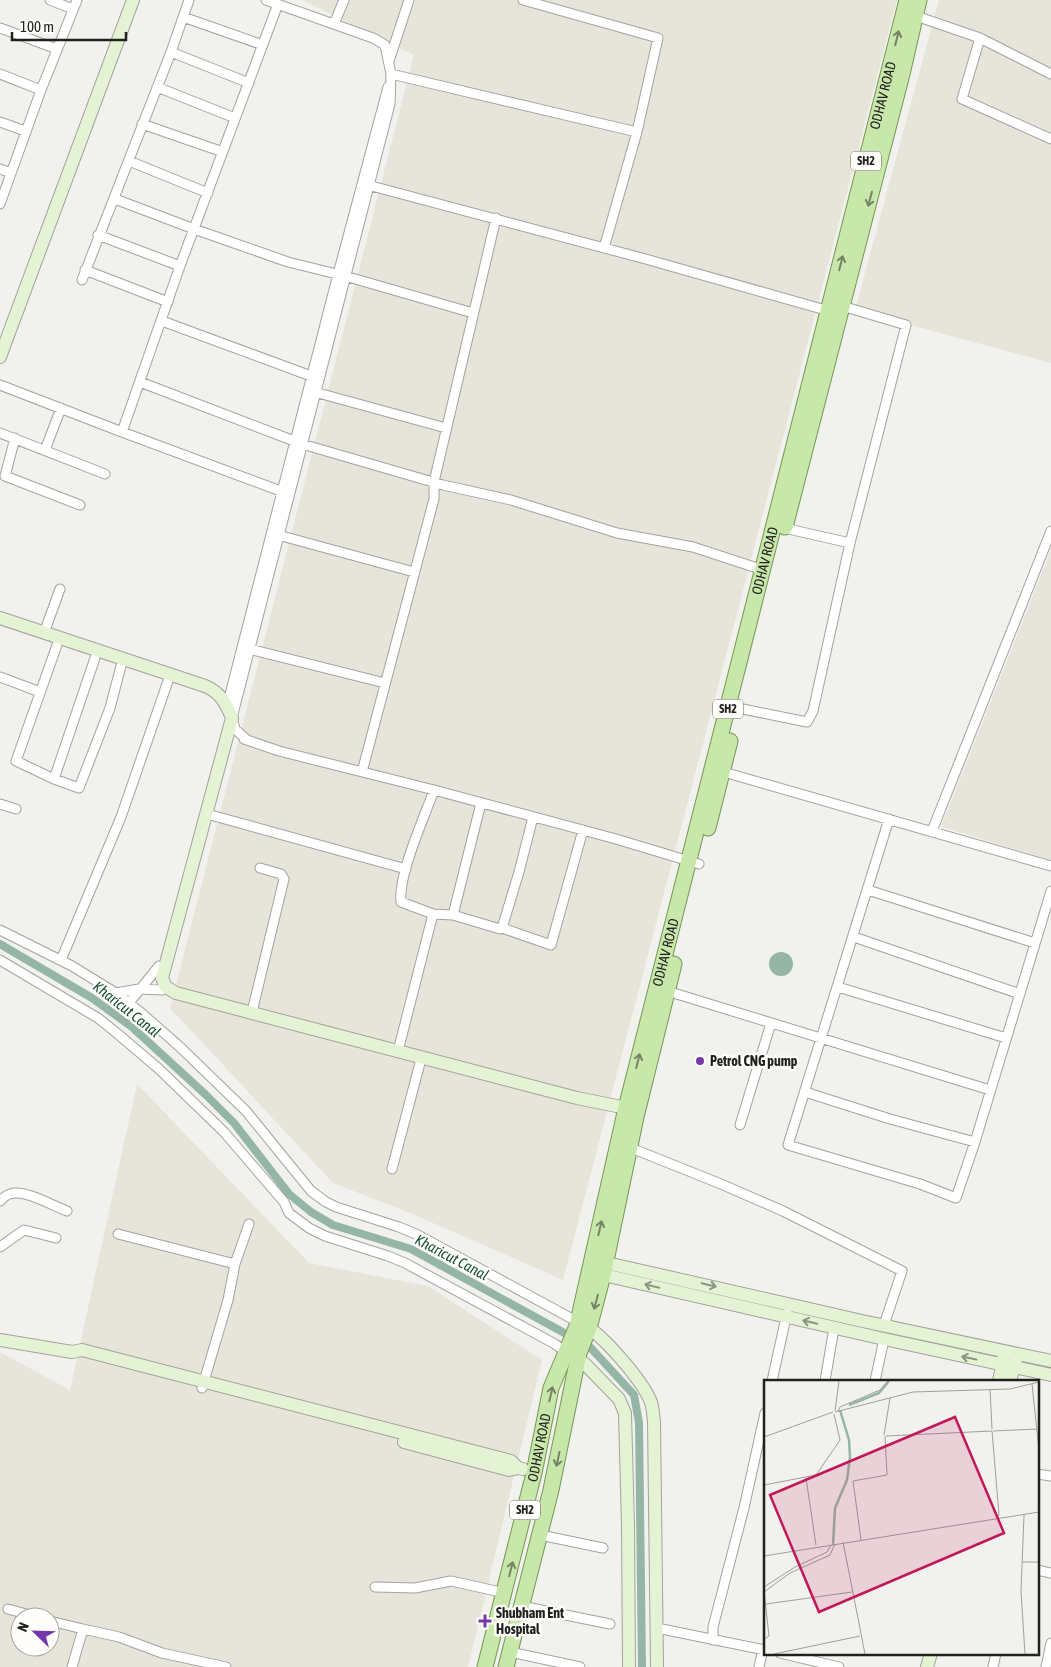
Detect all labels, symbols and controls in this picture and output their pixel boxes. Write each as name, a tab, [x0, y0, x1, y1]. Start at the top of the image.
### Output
scale bar	[12, 10, 126, 42]
text: 100 m	[20, 18, 54, 35]
one-way arrow	[893, 30, 902, 46]
street label: ODHAV ROAD	[867, 60, 899, 131]
road number: SH2	[851, 152, 881, 170]
one-way arrow	[865, 190, 874, 206]
one-way arrow	[837, 256, 846, 272]
street label: ODHAV ROAD	[749, 525, 781, 596]
road number: SH2	[713, 700, 743, 719]
street label: ODHAV ROAD	[649, 917, 682, 988]
water label: Kharicut Canal	[90, 977, 164, 1041]
one-way arrow	[634, 1053, 643, 1069]
place label: Petrol CNG pump	[710, 1053, 798, 1069]
marker: Petrol CNG pump	[694, 1055, 706, 1067]
one-way arrow	[596, 1220, 605, 1236]
water label: Kharicut Canal	[412, 1231, 492, 1283]
one-way arrow	[645, 1281, 661, 1290]
one-way arrow	[701, 1281, 717, 1290]
one-way arrow	[591, 1293, 600, 1309]
one-way arrow	[803, 1317, 819, 1327]
one-way arrow	[962, 1353, 978, 1362]
inset map	[764, 1380, 1038, 1654]
one-way arrow	[547, 1386, 556, 1402]
street label: ODHAV ROAD	[524, 1412, 554, 1483]
one-way arrow	[552, 1450, 562, 1466]
road number: SH2	[510, 1500, 540, 1520]
one-way arrow	[506, 1561, 516, 1577]
place label: Shubham Ent Hospital	[496, 1605, 564, 1637]
north arrow	[10, 1607, 60, 1657]
marker: Shubham Ent Hospital	[478, 1614, 492, 1628]
text: N	[14, 1620, 32, 1634]

